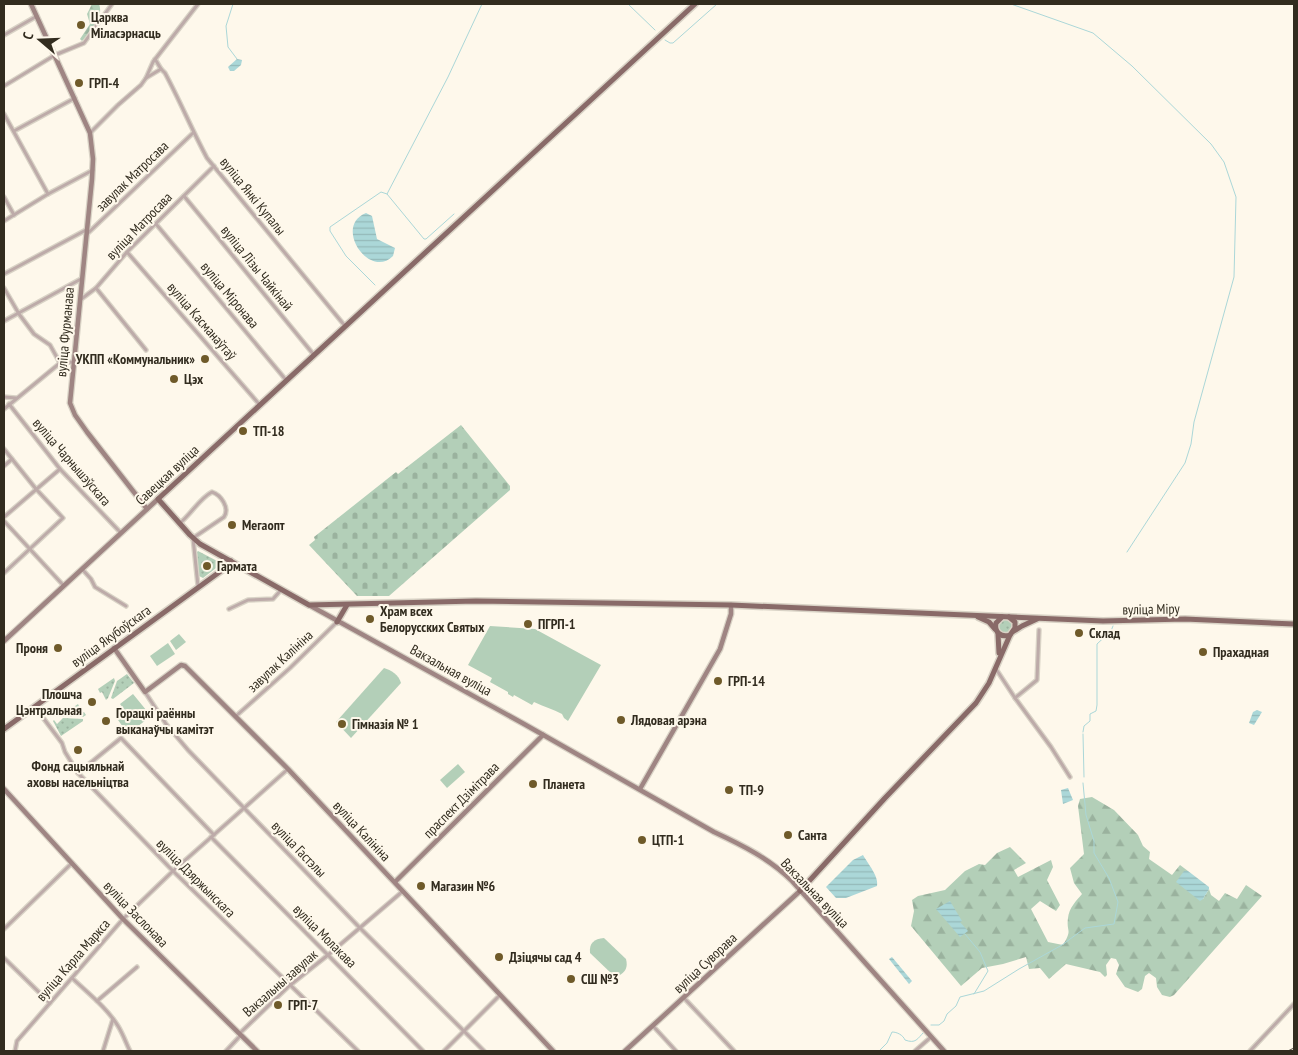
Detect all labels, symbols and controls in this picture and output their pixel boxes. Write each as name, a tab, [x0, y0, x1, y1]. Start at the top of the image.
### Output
place label: Царква Міласэрнасць	[91, 8, 161, 42]
north arrow	[15, 15, 65, 65]
marker: Царква Міласэрнасць	[75, 19, 87, 31]
text: С	[18, 29, 37, 42]
place label: ГРП-4	[89, 74, 120, 92]
marker: ГРП-4	[73, 77, 85, 89]
street label: завулак Матросава	[92, 137, 172, 215]
street label: вуліца Янкі Купалы	[216, 153, 290, 239]
street label: вуліца Матросава	[102, 188, 176, 264]
street label: вуліца Лізы Чайкінай	[217, 222, 297, 314]
street label: вуліца Міронава	[197, 258, 263, 332]
street label: вуліца Касманаўтаў	[163, 278, 241, 364]
street label: вуліца Фурманава	[52, 286, 78, 378]
place label: УКПП «Коммунальник»	[75, 350, 195, 368]
marker: УКПП «Коммунальник»	[199, 353, 211, 365]
place label: Цэх	[184, 370, 204, 388]
marker: Цэх	[168, 373, 180, 385]
street label: вуліца Чарнышэўскага	[29, 414, 115, 510]
place label: ТП-18	[253, 422, 285, 440]
marker: ТП-18	[237, 425, 249, 437]
street label: Савецкая вуліца	[132, 441, 202, 509]
place label: Мегаопт	[242, 516, 285, 534]
marker: Мегаопт	[226, 519, 238, 531]
place label: Гармата	[217, 557, 257, 575]
marker: Гармата	[201, 560, 213, 572]
street label: вуліца Міру	[1122, 599, 1181, 618]
street label: вуліца Якубоўскага	[68, 601, 154, 671]
place label: Храм всех Белорусских Святых	[380, 602, 485, 636]
marker: Храм всех Белорусских Святых	[364, 613, 376, 625]
place label: ПГРП-1	[538, 615, 576, 633]
marker: ПГРП-1	[522, 618, 534, 630]
place label: Склад	[1089, 624, 1120, 642]
street label: завулак Калініна	[244, 626, 316, 696]
marker: Склад	[1073, 627, 1085, 639]
place label: Проня	[16, 639, 48, 657]
street label: Вакзальная вуліца	[407, 640, 495, 700]
marker: Проня	[52, 642, 64, 654]
place label: Прахадная	[1213, 643, 1269, 661]
marker: Прахадная	[1197, 646, 1209, 658]
place label: ГРП-14	[728, 672, 765, 690]
marker: ГРП-14	[712, 675, 724, 687]
place label: Плошча Цэнтральная	[16, 685, 82, 719]
marker: Плошча Цэнтральная	[86, 696, 98, 708]
place label: Горацкі раённы выканаўчы камітэт	[116, 704, 214, 738]
place label: Лядовая арэна	[630, 711, 707, 729]
marker: Лядовая арэна	[615, 714, 627, 726]
marker: Горацкі раённы выканаўчы камітэт	[100, 715, 112, 727]
place label: Гімназія № 1	[352, 715, 418, 733]
marker: Гімназія № 1	[336, 718, 348, 730]
marker: Фонд сацыяльнай аховы насельніцтва	[72, 744, 84, 756]
place label: Фонд сацыяльнай аховы насельніцтва	[27, 757, 129, 791]
street label: праспект Дзімітрава	[419, 758, 503, 842]
place label: Планета	[543, 775, 585, 793]
marker: Планета	[527, 778, 539, 790]
place label: ТП-9	[739, 781, 764, 799]
marker: ТП-9	[723, 784, 735, 796]
street label: вуліца Калініна	[329, 797, 395, 865]
street label: вуліца Гастэлы	[268, 817, 330, 881]
place label: Санта	[798, 826, 827, 844]
marker: Санта	[782, 829, 794, 841]
place label: ЦТП-1	[652, 831, 684, 849]
marker: ЦТП-1	[636, 834, 648, 846]
street label: вуліца Дзяржынскага	[153, 835, 239, 921]
street label: Вакзальная вуліца	[777, 854, 853, 932]
street label: вуліца Заслонава	[100, 877, 172, 951]
place label: Магазин №6	[431, 877, 496, 895]
marker: Магазин №6	[415, 880, 427, 892]
street label: вуліца Молакава	[289, 900, 361, 972]
street label: вуліца Карла Маркса	[32, 915, 114, 1005]
street label: вуліца Суворава	[669, 929, 741, 997]
street label: Вакзальны завулак	[239, 945, 322, 1021]
place label: Дзіцячы сад 4	[509, 948, 582, 966]
marker: Дзіцячы сад 4	[493, 951, 505, 963]
place label: СШ №3	[581, 970, 619, 988]
marker: СШ №3	[565, 973, 577, 985]
place label: ГРП-7	[288, 996, 319, 1014]
marker: ГРП-7	[272, 999, 284, 1011]

